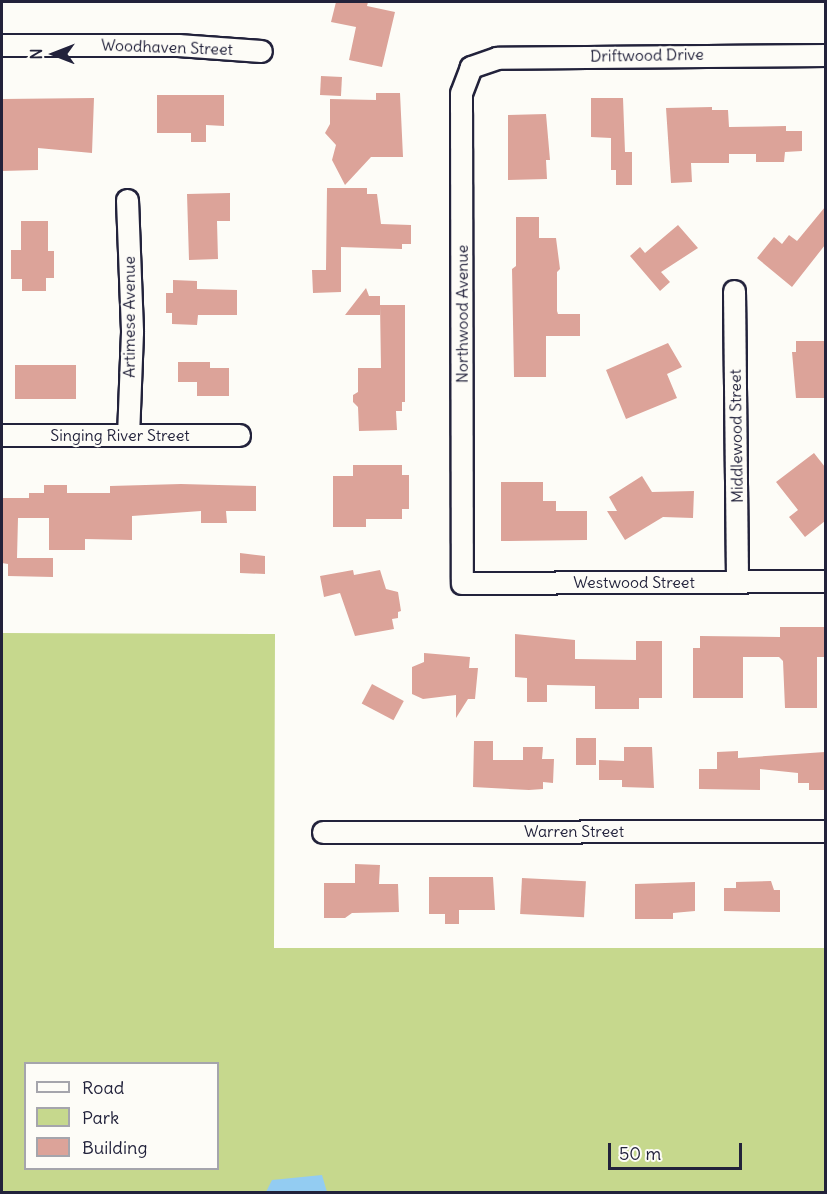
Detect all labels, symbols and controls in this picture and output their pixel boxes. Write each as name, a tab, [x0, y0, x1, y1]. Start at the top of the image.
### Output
north arrow	[24, 24, 84, 84]
street label: Woodhaven Street	[101, 35, 233, 59]
street label: Driftwood Drive	[590, 44, 704, 66]
text: N	[26, 48, 46, 60]
street label: Northwood Avenue	[452, 245, 472, 383]
street label: Artimese Avenue	[119, 256, 139, 378]
street label: Middlewood Street	[725, 369, 747, 503]
street label: Singing River Street	[50, 425, 190, 445]
street label: Westwood Street	[573, 572, 695, 592]
street label: Warren Street	[524, 821, 624, 841]
legend	[24, 1062, 219, 1170]
text: Road	[82, 1076, 124, 1099]
text: Park	[82, 1106, 119, 1129]
scale bar	[611, 1131, 744, 1169]
text: Building	[82, 1136, 147, 1159]
text: 50 m	[619, 1142, 661, 1165]

